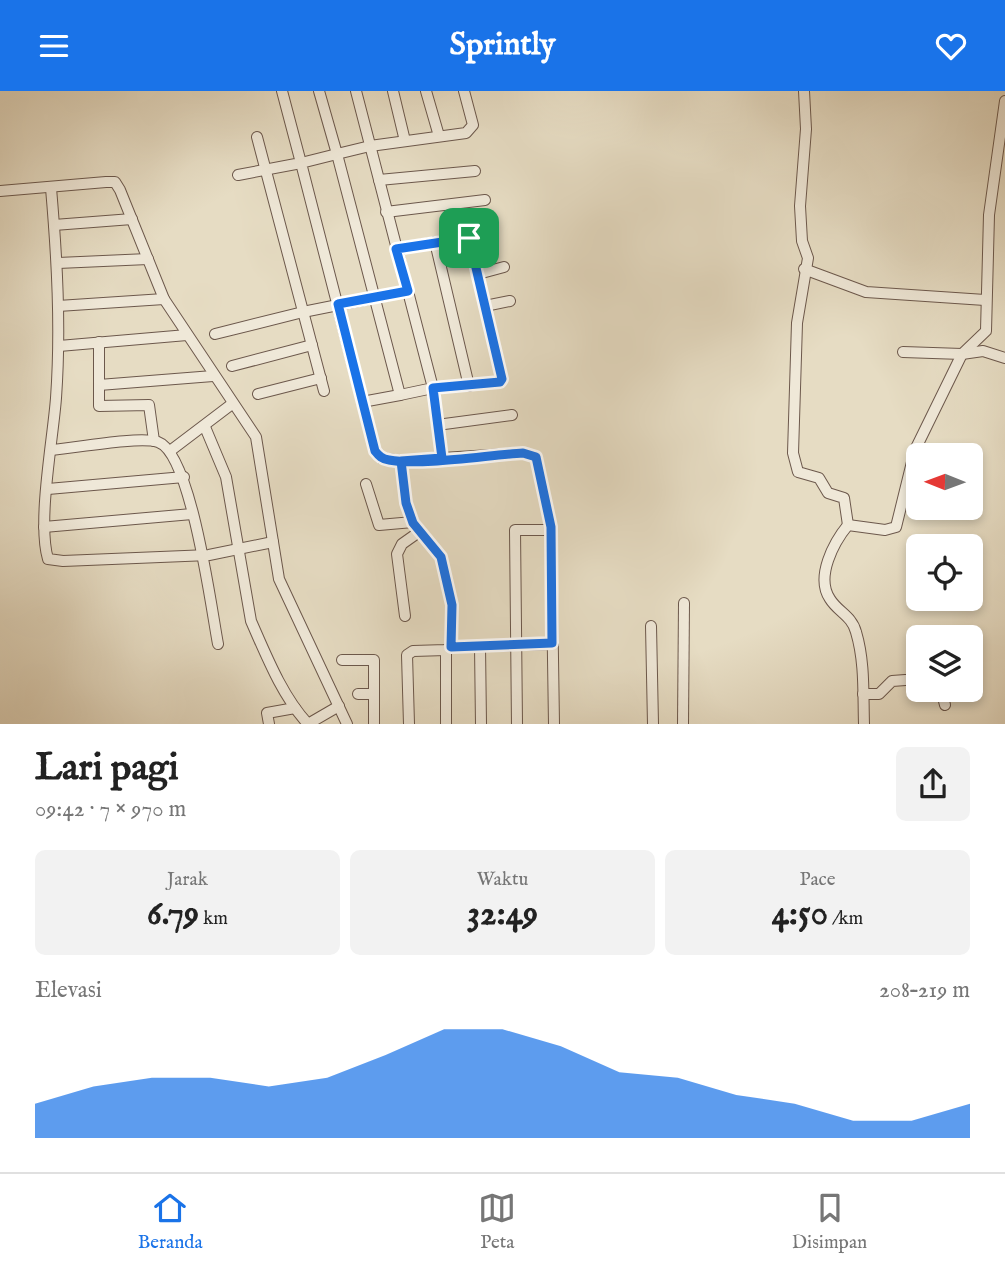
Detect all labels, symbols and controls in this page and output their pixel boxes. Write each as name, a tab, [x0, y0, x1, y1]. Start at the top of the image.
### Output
text: Sprintly	[449, 25, 556, 66]
icon: menu	[35, 27, 73, 65]
icon: heart	[932, 27, 970, 65]
pin	[439, 208, 499, 268]
icon: arrive	[450, 219, 488, 257]
north arrow	[906, 443, 984, 520]
map controls	[906, 443, 983, 702]
button: locate	[906, 534, 983, 611]
button: layers	[906, 625, 983, 702]
text: Lari pagi	[35, 745, 179, 793]
button: share	[896, 747, 970, 821]
text: 09:42 · 7 × 970 m	[35, 795, 186, 824]
text: Jarak	[167, 868, 208, 892]
text: Waktu	[477, 868, 528, 892]
text: Pace	[800, 868, 835, 892]
text: 6.79	[147, 892, 199, 937]
text: 32:49	[467, 892, 538, 937]
text: 4:50	[772, 892, 828, 937]
text: km	[199, 907, 228, 931]
text: /km	[828, 907, 863, 931]
text: Elevasi	[35, 976, 102, 1005]
text: 208–219 m	[879, 976, 970, 1005]
tab: Beranda	[138, 1189, 203, 1255]
tab: Peta	[478, 1189, 516, 1255]
tab: Disimpan	[792, 1189, 867, 1255]

